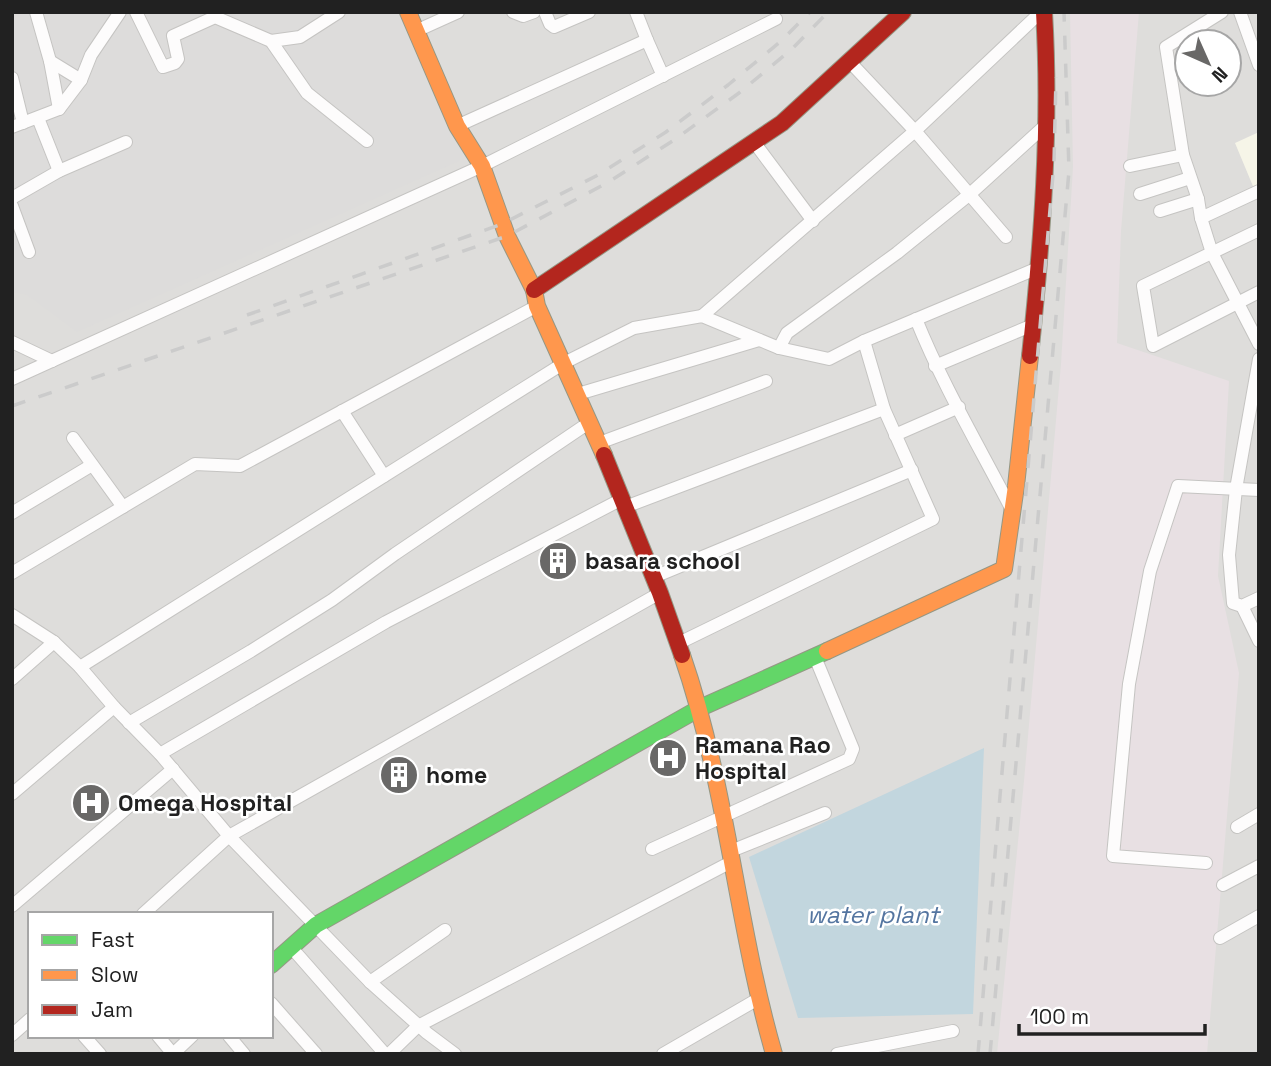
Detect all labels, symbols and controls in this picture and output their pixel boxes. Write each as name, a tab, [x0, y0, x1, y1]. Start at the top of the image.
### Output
north arrow	[1173, 28, 1243, 98]
text: N	[1206, 61, 1233, 88]
building icon: basara school	[537, 540, 579, 582]
place label: basara school	[585, 546, 740, 576]
place label: Ramana Rao Hospital	[695, 730, 831, 786]
hospital icon: Ramana Rao Hospital	[647, 737, 689, 779]
building icon: home	[378, 754, 420, 796]
place label: home	[426, 760, 487, 790]
hospital icon: Omega Hospital	[70, 782, 112, 824]
place label: Omega Hospital	[118, 788, 292, 818]
water label: water plant	[807, 899, 941, 930]
legend	[28, 912, 273, 1038]
text: Fast	[91, 926, 135, 953]
text: Slow	[91, 961, 139, 988]
scale bar	[1019, 992, 1204, 1036]
text: Jam	[91, 996, 133, 1023]
text: 100 m	[1030, 1003, 1089, 1030]

